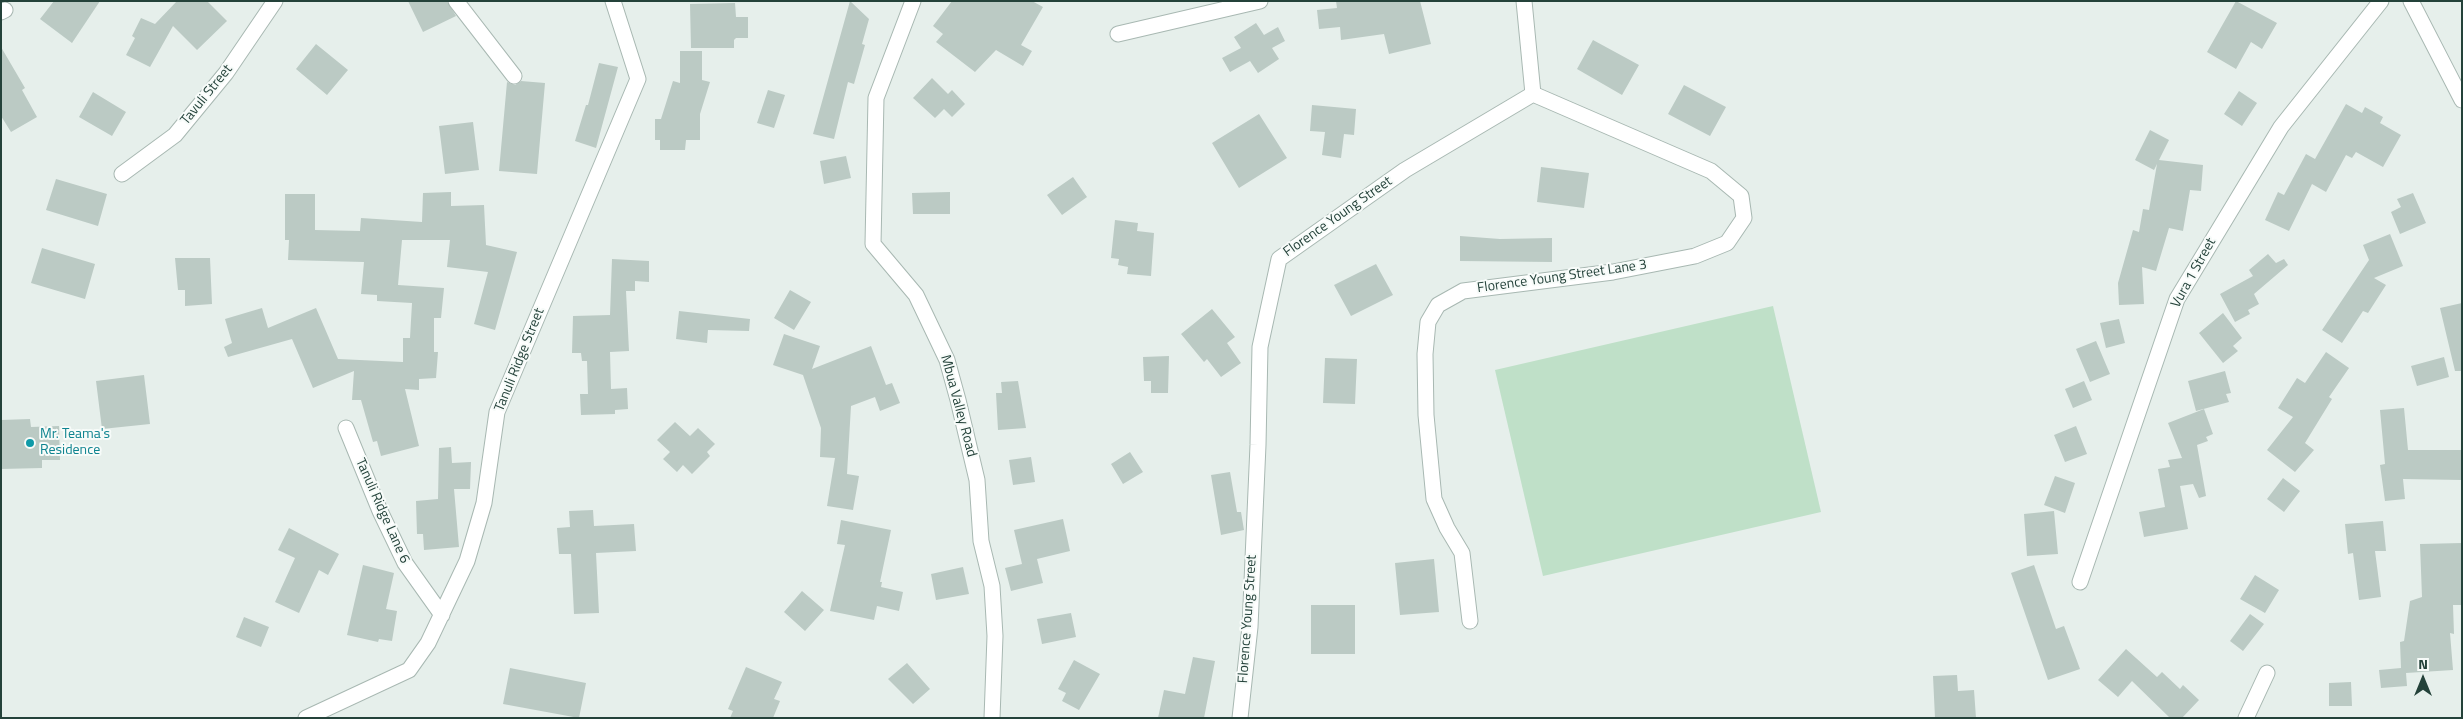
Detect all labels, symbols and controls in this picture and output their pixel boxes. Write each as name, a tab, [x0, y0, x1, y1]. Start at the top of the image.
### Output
street label: Tavuli Street	[178, 61, 236, 129]
street label: Florence Young Street	[1280, 173, 1396, 261]
street label: Vura 1 Street	[2168, 235, 2220, 311]
street label: Florence Young Street Lane 3	[1476, 257, 1648, 297]
street label: Tanuli Ridge Street	[492, 306, 548, 414]
street label: Mbua Valley Road	[936, 353, 980, 459]
place label: Mr. Teama's Residence	[40, 427, 110, 460]
marker: Mr. Teama's Residence	[24, 437, 36, 449]
street label: Tanuli Ridge Lane 6	[351, 456, 413, 566]
street label: Florence Young Street	[1235, 554, 1261, 684]
text: N	[2418, 653, 2428, 674]
north arrow	[2398, 654, 2448, 704]

